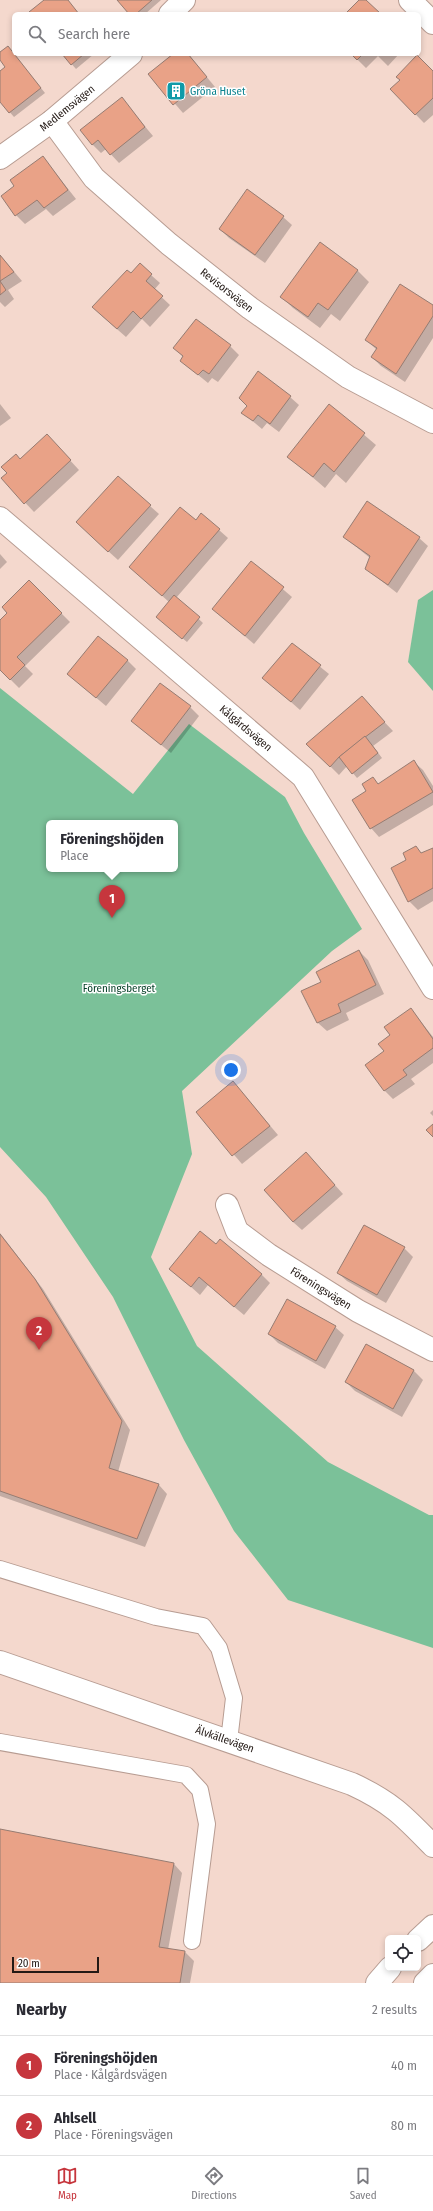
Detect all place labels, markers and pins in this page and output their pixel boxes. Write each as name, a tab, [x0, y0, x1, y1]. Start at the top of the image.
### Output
building icon: Gröna Huset	[165, 80, 187, 102]
place label: Gröna Huset	[190, 85, 246, 98]
pin: 1	[99, 885, 125, 918]
pin: 2	[26, 1317, 52, 1350]

